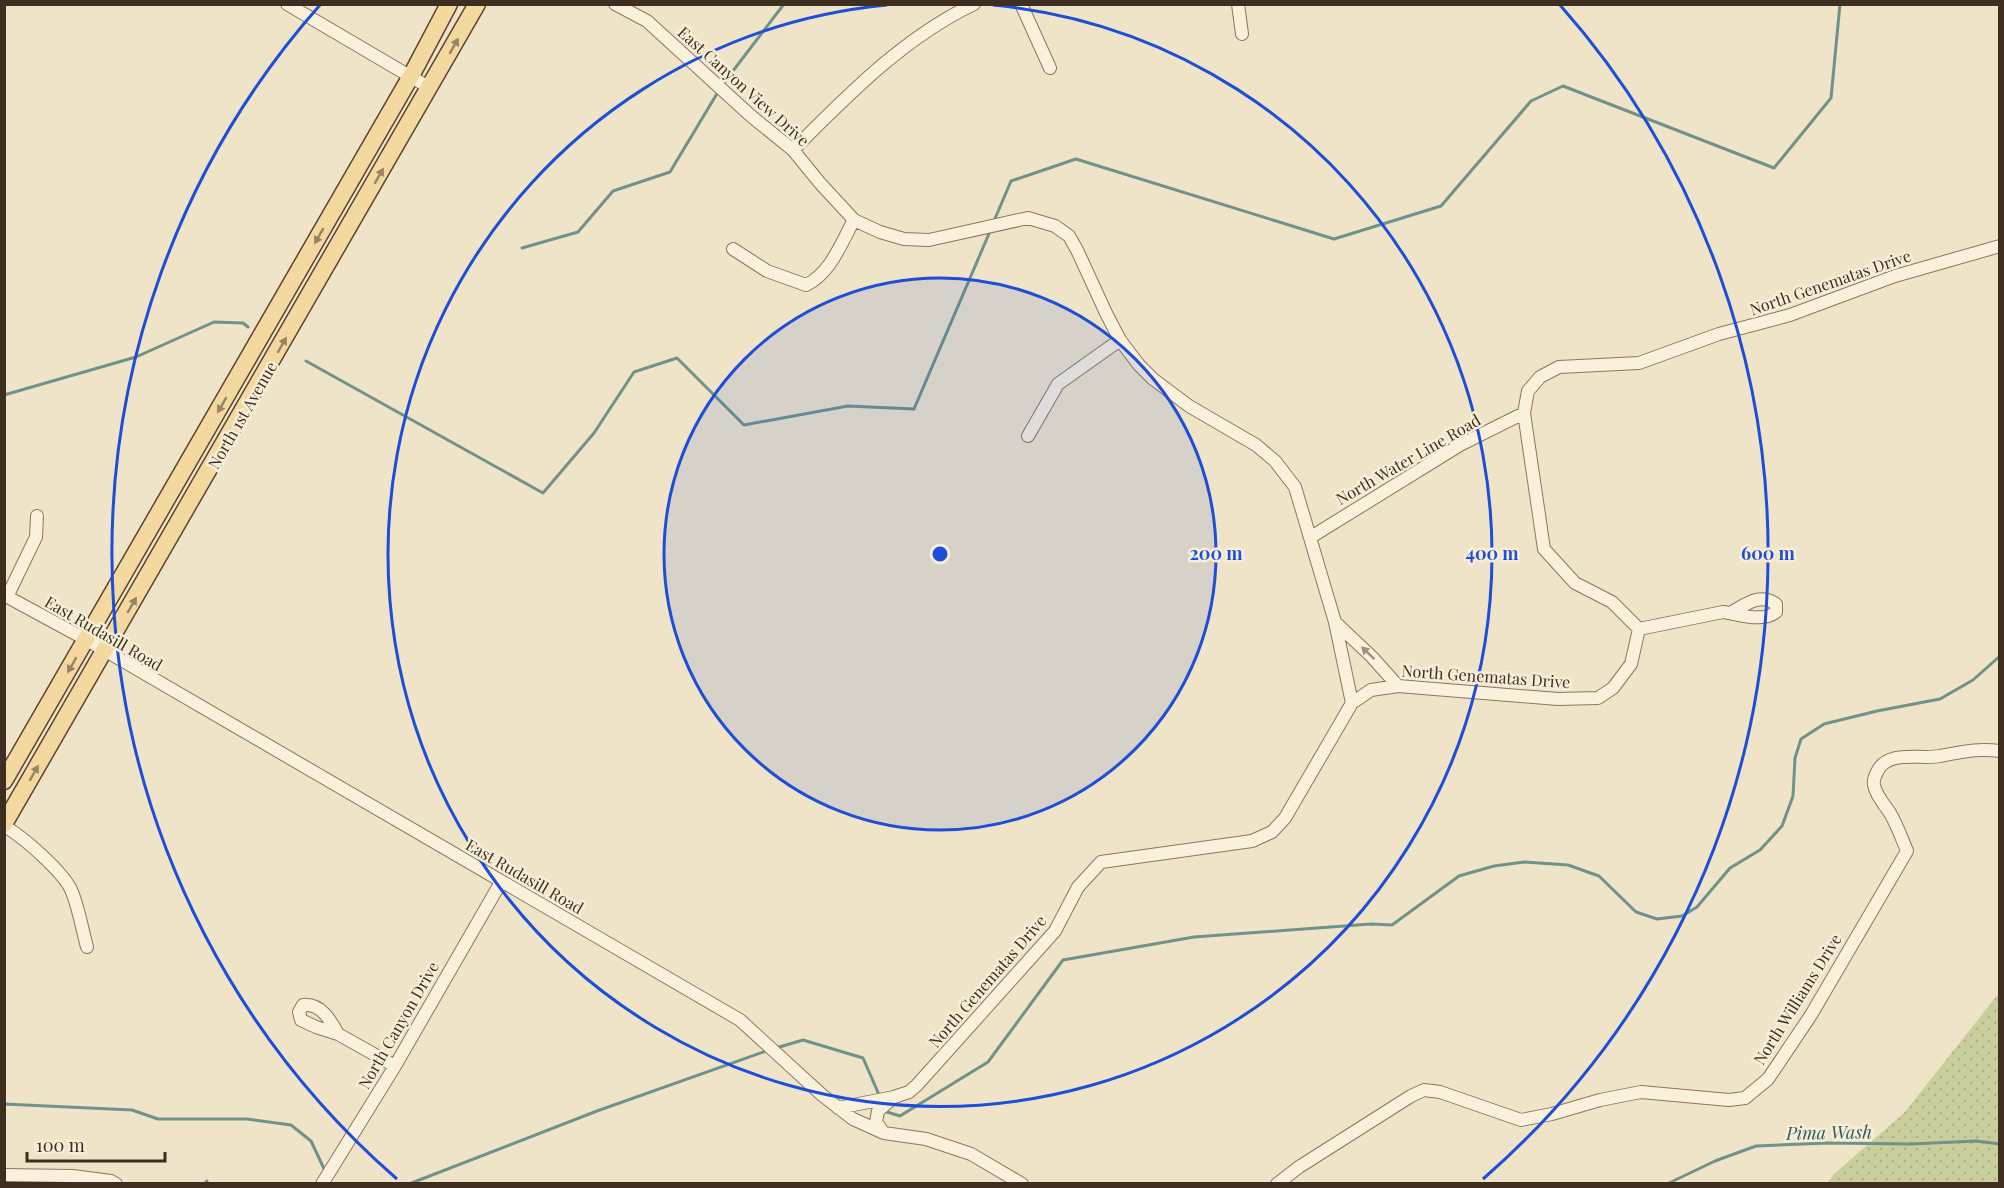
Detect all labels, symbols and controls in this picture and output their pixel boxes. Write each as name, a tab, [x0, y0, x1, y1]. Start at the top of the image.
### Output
street label: East Canyon View Drive	[674, 21, 814, 151]
one-way arrow	[448, 38, 459, 54]
one-way arrow	[374, 167, 384, 184]
one-way arrow	[314, 227, 324, 244]
street label: North Genematas Drive	[1747, 245, 1913, 319]
one-way arrow	[277, 336, 287, 353]
street label: North 1st Avenue	[203, 357, 281, 473]
one-way arrow	[216, 397, 227, 413]
street label: North Water Line Road	[1332, 409, 1484, 509]
text: 200 m	[1189, 541, 1243, 565]
text: 400 m	[1465, 541, 1519, 565]
text: 600 m	[1741, 541, 1796, 565]
centre of rings	[930, 544, 950, 564]
street label: East Rudasill Road	[41, 591, 167, 675]
one-way arrow	[127, 597, 138, 613]
one-way arrow	[1360, 646, 1375, 660]
one-way arrow	[67, 657, 77, 674]
street label: North Genematas Drive	[1401, 660, 1571, 692]
one-way arrow	[29, 764, 39, 781]
street label: East Rudasill Road	[462, 834, 588, 918]
street label: North Genematas Drive	[924, 910, 1050, 1052]
street label: North Williams Drive	[1748, 930, 1846, 1068]
street label: North Canyon Drive	[353, 958, 443, 1092]
water label: Pima Wash	[1785, 1119, 1872, 1145]
scale bar	[27, 1125, 165, 1163]
text: 100 m	[36, 1133, 85, 1157]

